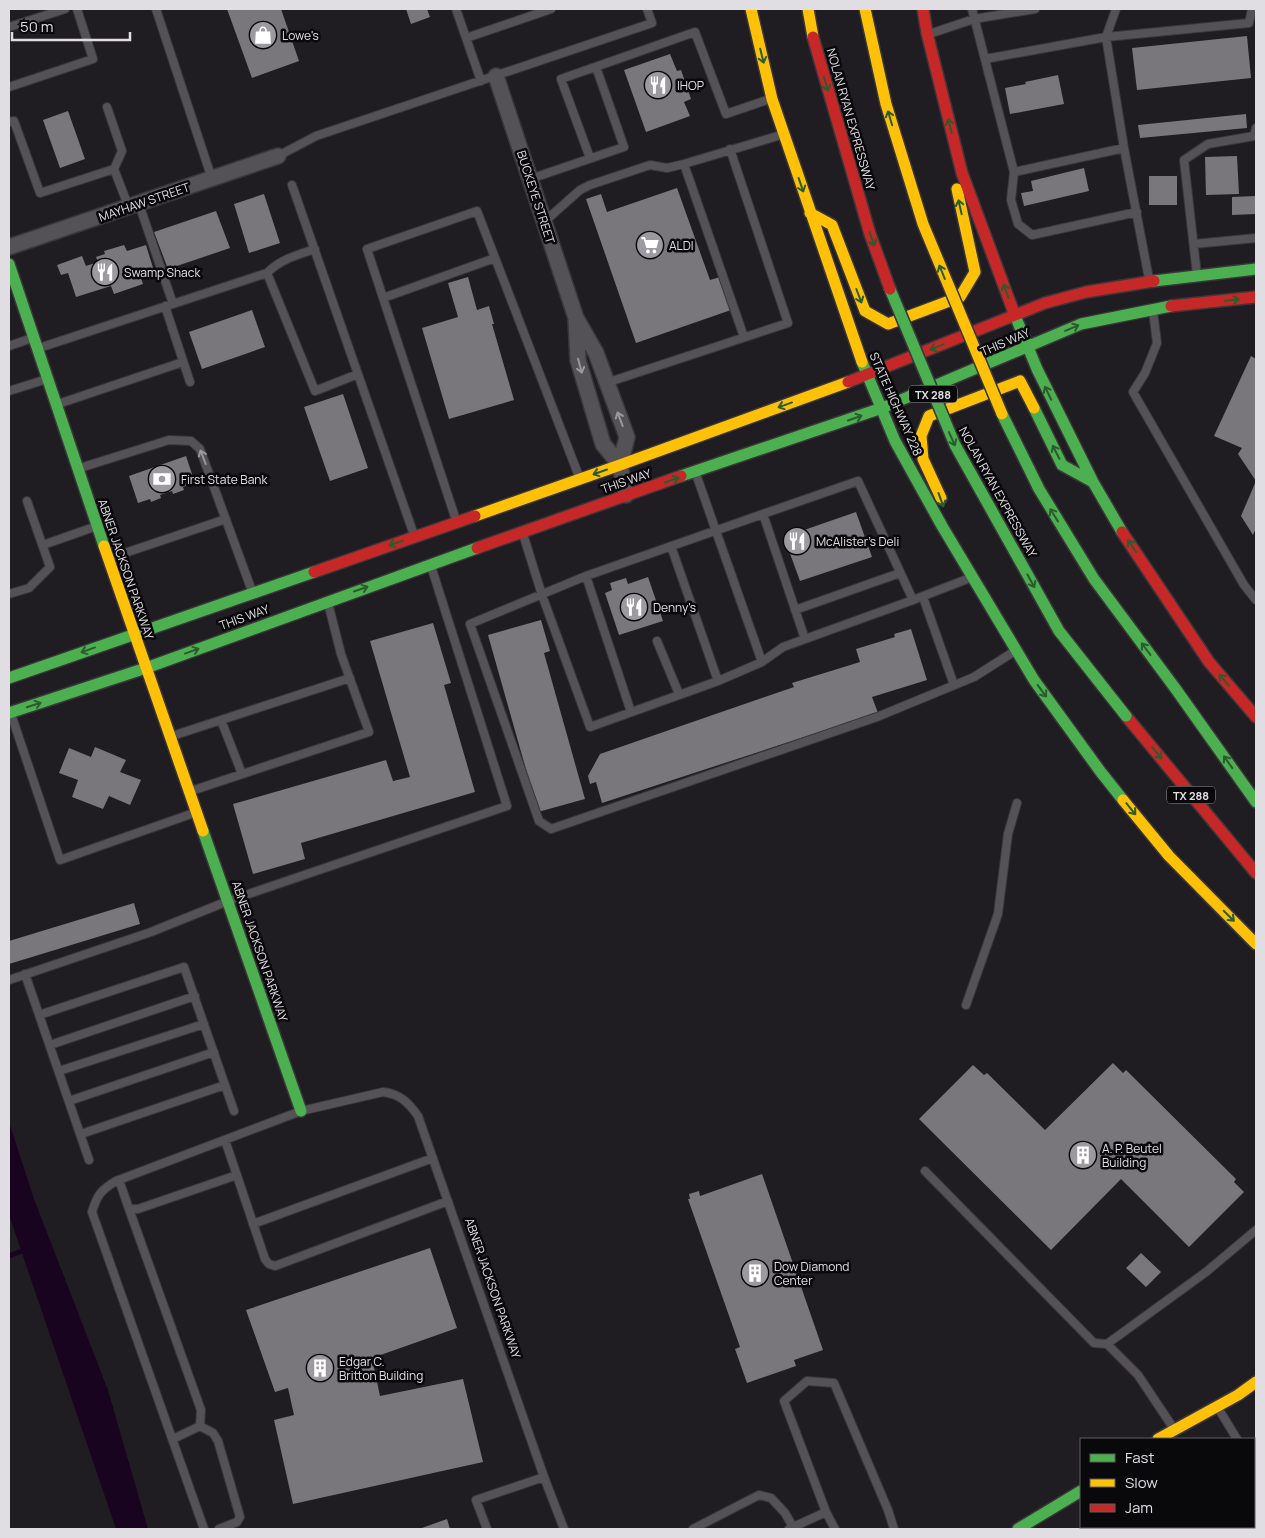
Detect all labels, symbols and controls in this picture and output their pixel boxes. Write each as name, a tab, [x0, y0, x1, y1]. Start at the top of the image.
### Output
scale bar	[12, 10, 130, 42]
text: 50 m	[20, 16, 54, 37]
shop icon: Lowe's	[248, 20, 278, 50]
place label: Lowe's	[282, 27, 319, 44]
street label: NOLAN RYAN EXPRESSWAY	[823, 46, 879, 192]
one-way arrow	[758, 48, 767, 64]
restaurant icon: IHOP	[643, 70, 673, 100]
one-way arrow	[821, 75, 831, 91]
place label: IHOP	[677, 77, 704, 94]
one-way arrow	[885, 111, 895, 127]
one-way arrow	[945, 119, 954, 135]
street label: BUCKEYE STREET	[513, 148, 559, 247]
one-way arrow	[796, 177, 806, 193]
street label: MAYHAW STREET	[96, 178, 193, 226]
one-way arrow	[955, 199, 964, 215]
supermarket icon: ALDI	[635, 230, 665, 260]
one-way arrow	[868, 231, 877, 247]
place label: ALDI	[669, 237, 694, 254]
restaurant icon: Swamp Shack	[90, 257, 120, 287]
place label: Swamp Shack	[124, 264, 201, 281]
one-way arrow	[937, 265, 947, 280]
one-way arrow	[1000, 284, 1010, 299]
one-way arrow	[855, 288, 864, 303]
one-way arrow	[1224, 295, 1240, 305]
one-way arrow	[1064, 322, 1079, 332]
street label: THIS WAY	[978, 324, 1033, 360]
one-way arrow	[930, 343, 945, 352]
street label: STATE HIGHWAY 228	[865, 349, 927, 459]
one-way arrow	[576, 358, 585, 374]
road number: TX 288	[909, 386, 957, 402]
one-way arrow	[1043, 386, 1052, 401]
one-way arrow	[778, 401, 793, 410]
one-way arrow	[615, 411, 624, 427]
one-way arrow	[846, 413, 862, 422]
street label: NOLAN RYAN EXPRESSWAY	[955, 424, 1041, 561]
one-way arrow	[948, 431, 958, 446]
one-way arrow	[1051, 445, 1061, 460]
one-way arrow	[198, 450, 207, 465]
bank icon: First State Bank	[147, 464, 177, 494]
street label: THIS WAY	[599, 464, 654, 497]
one-way arrow	[592, 468, 608, 477]
place label: First State Bank	[181, 471, 268, 488]
one-way arrow	[664, 475, 679, 484]
one-way arrow	[937, 492, 946, 507]
street label: ABNER JACKSON PARKWAY	[94, 496, 158, 642]
one-way arrow	[1049, 508, 1059, 522]
restaurant icon: McAlister's Deli	[782, 526, 812, 556]
place label: McAlister's Deli	[816, 533, 899, 550]
one-way arrow	[389, 539, 405, 548]
one-way arrow	[1127, 540, 1137, 554]
one-way arrow	[1027, 573, 1037, 588]
one-way arrow	[353, 584, 368, 593]
restaurant icon: Denny's	[619, 592, 649, 622]
place label: Denny's	[653, 599, 696, 616]
street label: THIS WAY	[217, 600, 272, 634]
one-way arrow	[1140, 643, 1151, 656]
one-way arrow	[81, 646, 96, 655]
one-way arrow	[184, 646, 199, 655]
one-way arrow	[1219, 674, 1230, 687]
one-way arrow	[1037, 684, 1047, 698]
one-way arrow	[26, 699, 42, 709]
one-way arrow	[1152, 747, 1163, 760]
one-way arrow	[1223, 755, 1233, 769]
road number: TX 288	[1167, 786, 1215, 804]
one-way arrow	[1126, 802, 1137, 815]
street label: ABNER JACKSON PARKWAY	[228, 878, 292, 1024]
one-way arrow	[1223, 910, 1235, 922]
building icon: A. P. Beutel Building	[1068, 1140, 1098, 1170]
place label: A. P. Beutel Building	[1102, 1140, 1162, 1171]
street label: ABNER JACKSON PARKWAY	[461, 1215, 525, 1361]
building icon: Dow Diamond Center	[740, 1258, 770, 1288]
place label: Dow Diamond Center	[774, 1258, 850, 1289]
building icon: Edgar C. Britton Building	[305, 1353, 335, 1383]
place label: Edgar C. Britton Building	[339, 1353, 423, 1384]
legend	[1080, 1438, 1255, 1528]
text: Fast	[1125, 1447, 1154, 1468]
text: Slow	[1125, 1472, 1158, 1493]
text: Jam	[1125, 1497, 1153, 1518]

